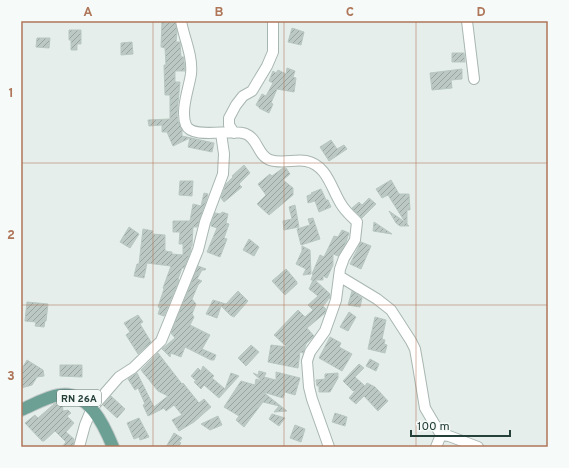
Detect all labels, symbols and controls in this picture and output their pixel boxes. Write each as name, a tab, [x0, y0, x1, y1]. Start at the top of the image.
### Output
text: A	[83, 5, 93, 21]
text: B	[215, 5, 224, 21]
text: C	[346, 5, 354, 21]
text: D	[476, 5, 486, 21]
text: 1	[8, 86, 14, 102]
text: 2	[7, 228, 15, 244]
text: 3	[7, 369, 15, 385]
road number: RN 26A	[57, 390, 101, 406]
scale bar	[411, 412, 510, 438]
text: 100 m	[417, 419, 450, 435]

